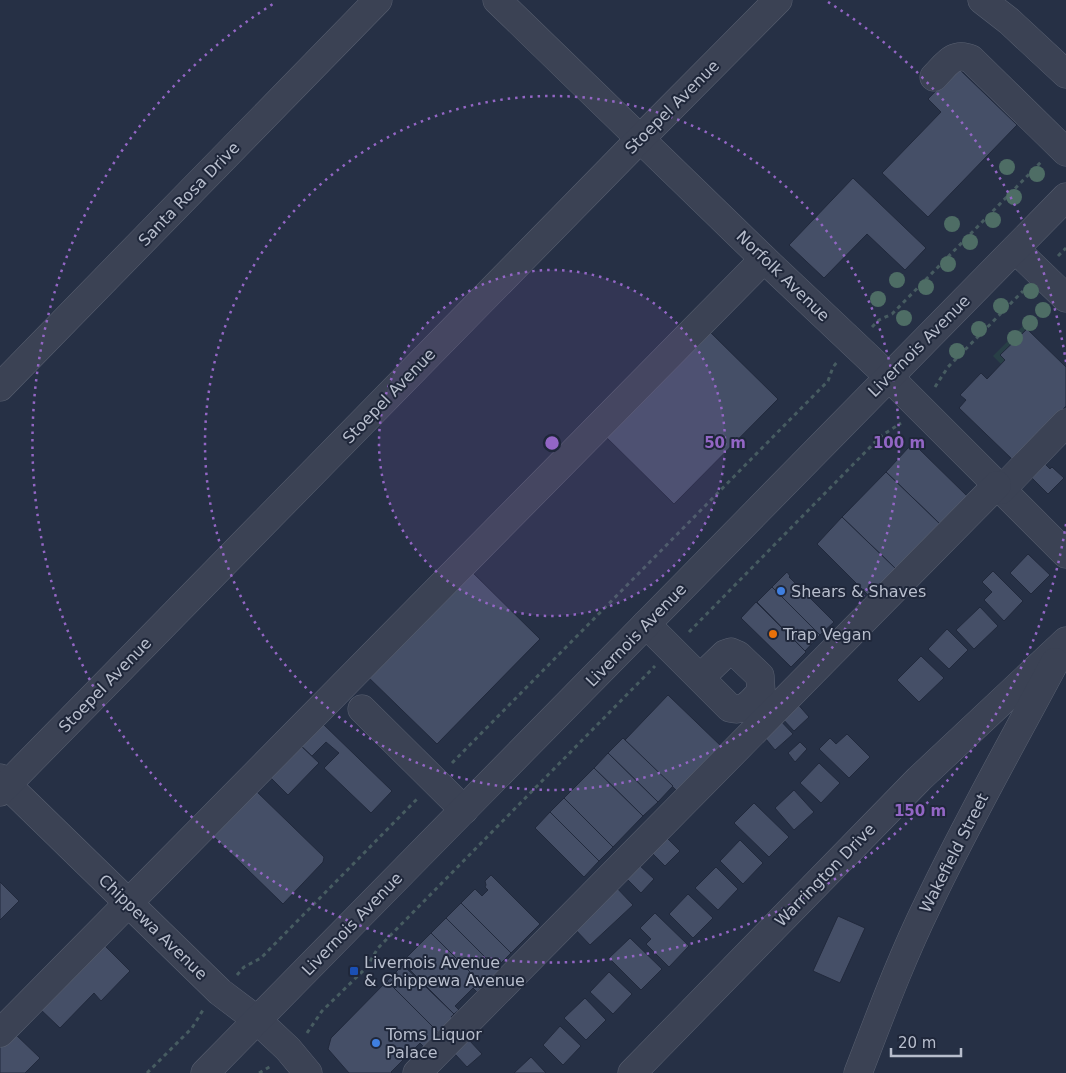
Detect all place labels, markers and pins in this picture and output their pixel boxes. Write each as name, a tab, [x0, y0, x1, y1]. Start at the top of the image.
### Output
centre of rings	[543, 434, 561, 452]
place label: Shears & Shaves	[791, 582, 926, 601]
marker: Shears & Shaves	[775, 585, 787, 597]
place label: Trap Vegan	[782, 625, 872, 644]
marker: Trap Vegan	[767, 628, 779, 640]
place label: Livernois Avenue & Chippewa Avenue	[364, 953, 525, 990]
marker: Livernois Avenue & Chippewa Avenue	[348, 965, 360, 977]
place label: Toms Liquor Palace	[385, 1025, 482, 1062]
marker: Toms Liquor Palace	[370, 1037, 382, 1049]

